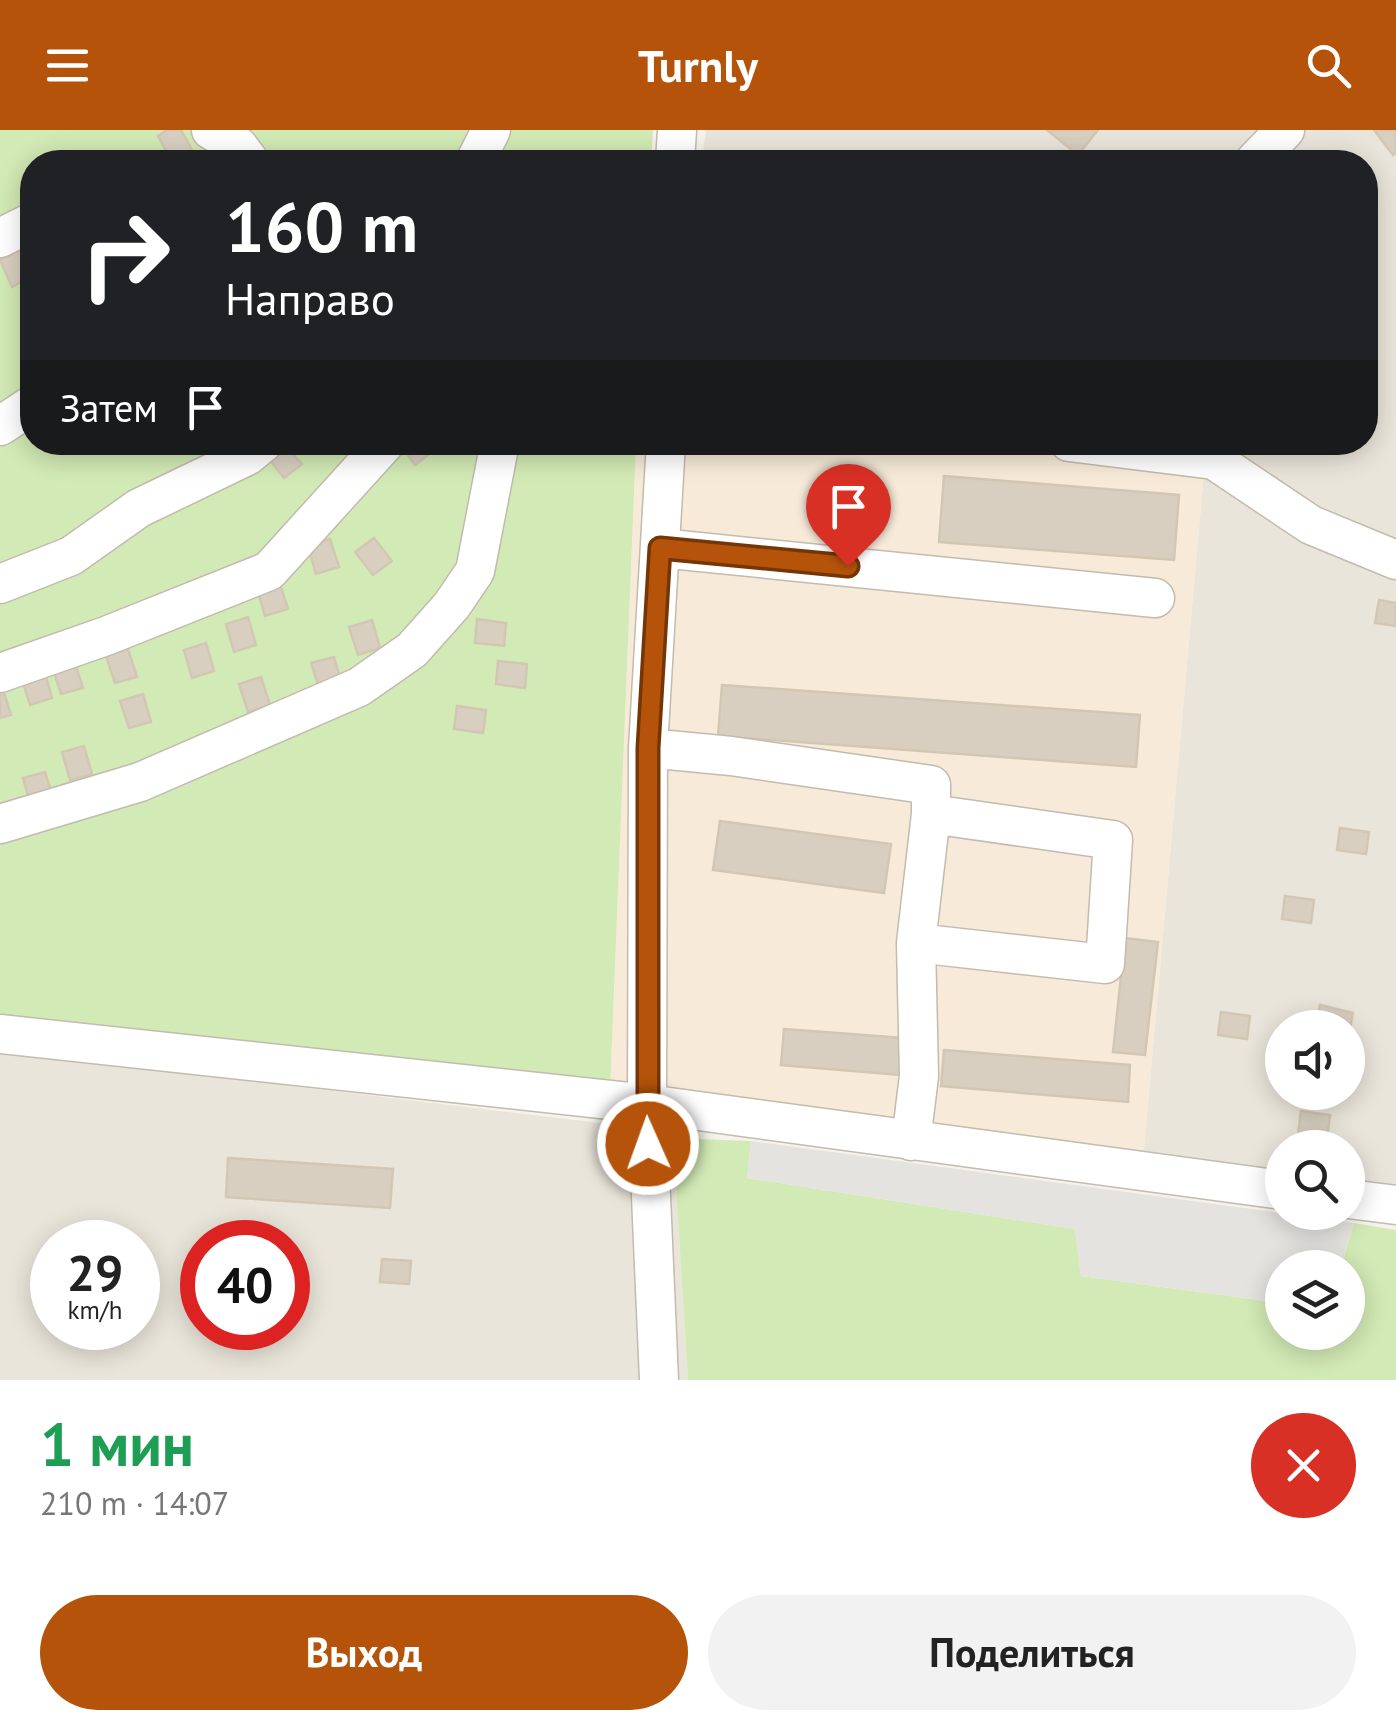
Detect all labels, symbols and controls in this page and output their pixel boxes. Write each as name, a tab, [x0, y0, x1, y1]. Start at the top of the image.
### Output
text: Turnly	[638, 36, 758, 94]
icon: menu	[40, 38, 95, 93]
icon: search	[1301, 38, 1356, 93]
text: 160 m	[225, 181, 418, 271]
icon: right	[60, 190, 190, 320]
text: Направо	[225, 269, 395, 327]
icon: arrive	[178, 380, 233, 435]
text: Затем	[60, 383, 158, 432]
pin	[806, 464, 891, 567]
icon: arrive	[821, 479, 876, 534]
map controls	[1265, 1010, 1365, 1350]
button: sound	[1265, 1010, 1365, 1110]
position arrow	[596, 1092, 700, 1196]
button: search	[1265, 1130, 1365, 1230]
speed limit sign: 40	[180, 1220, 310, 1350]
text: 29	[67, 1240, 123, 1305]
button: layers	[1265, 1250, 1365, 1350]
text: km/h	[68, 1294, 122, 1326]
text: 1 мин	[40, 1405, 194, 1483]
button: close	[1251, 1413, 1356, 1518]
text: 210 m · 14:07	[40, 1482, 229, 1524]
button: Выход	[40, 1595, 688, 1710]
button: Поделиться	[708, 1595, 1356, 1710]

